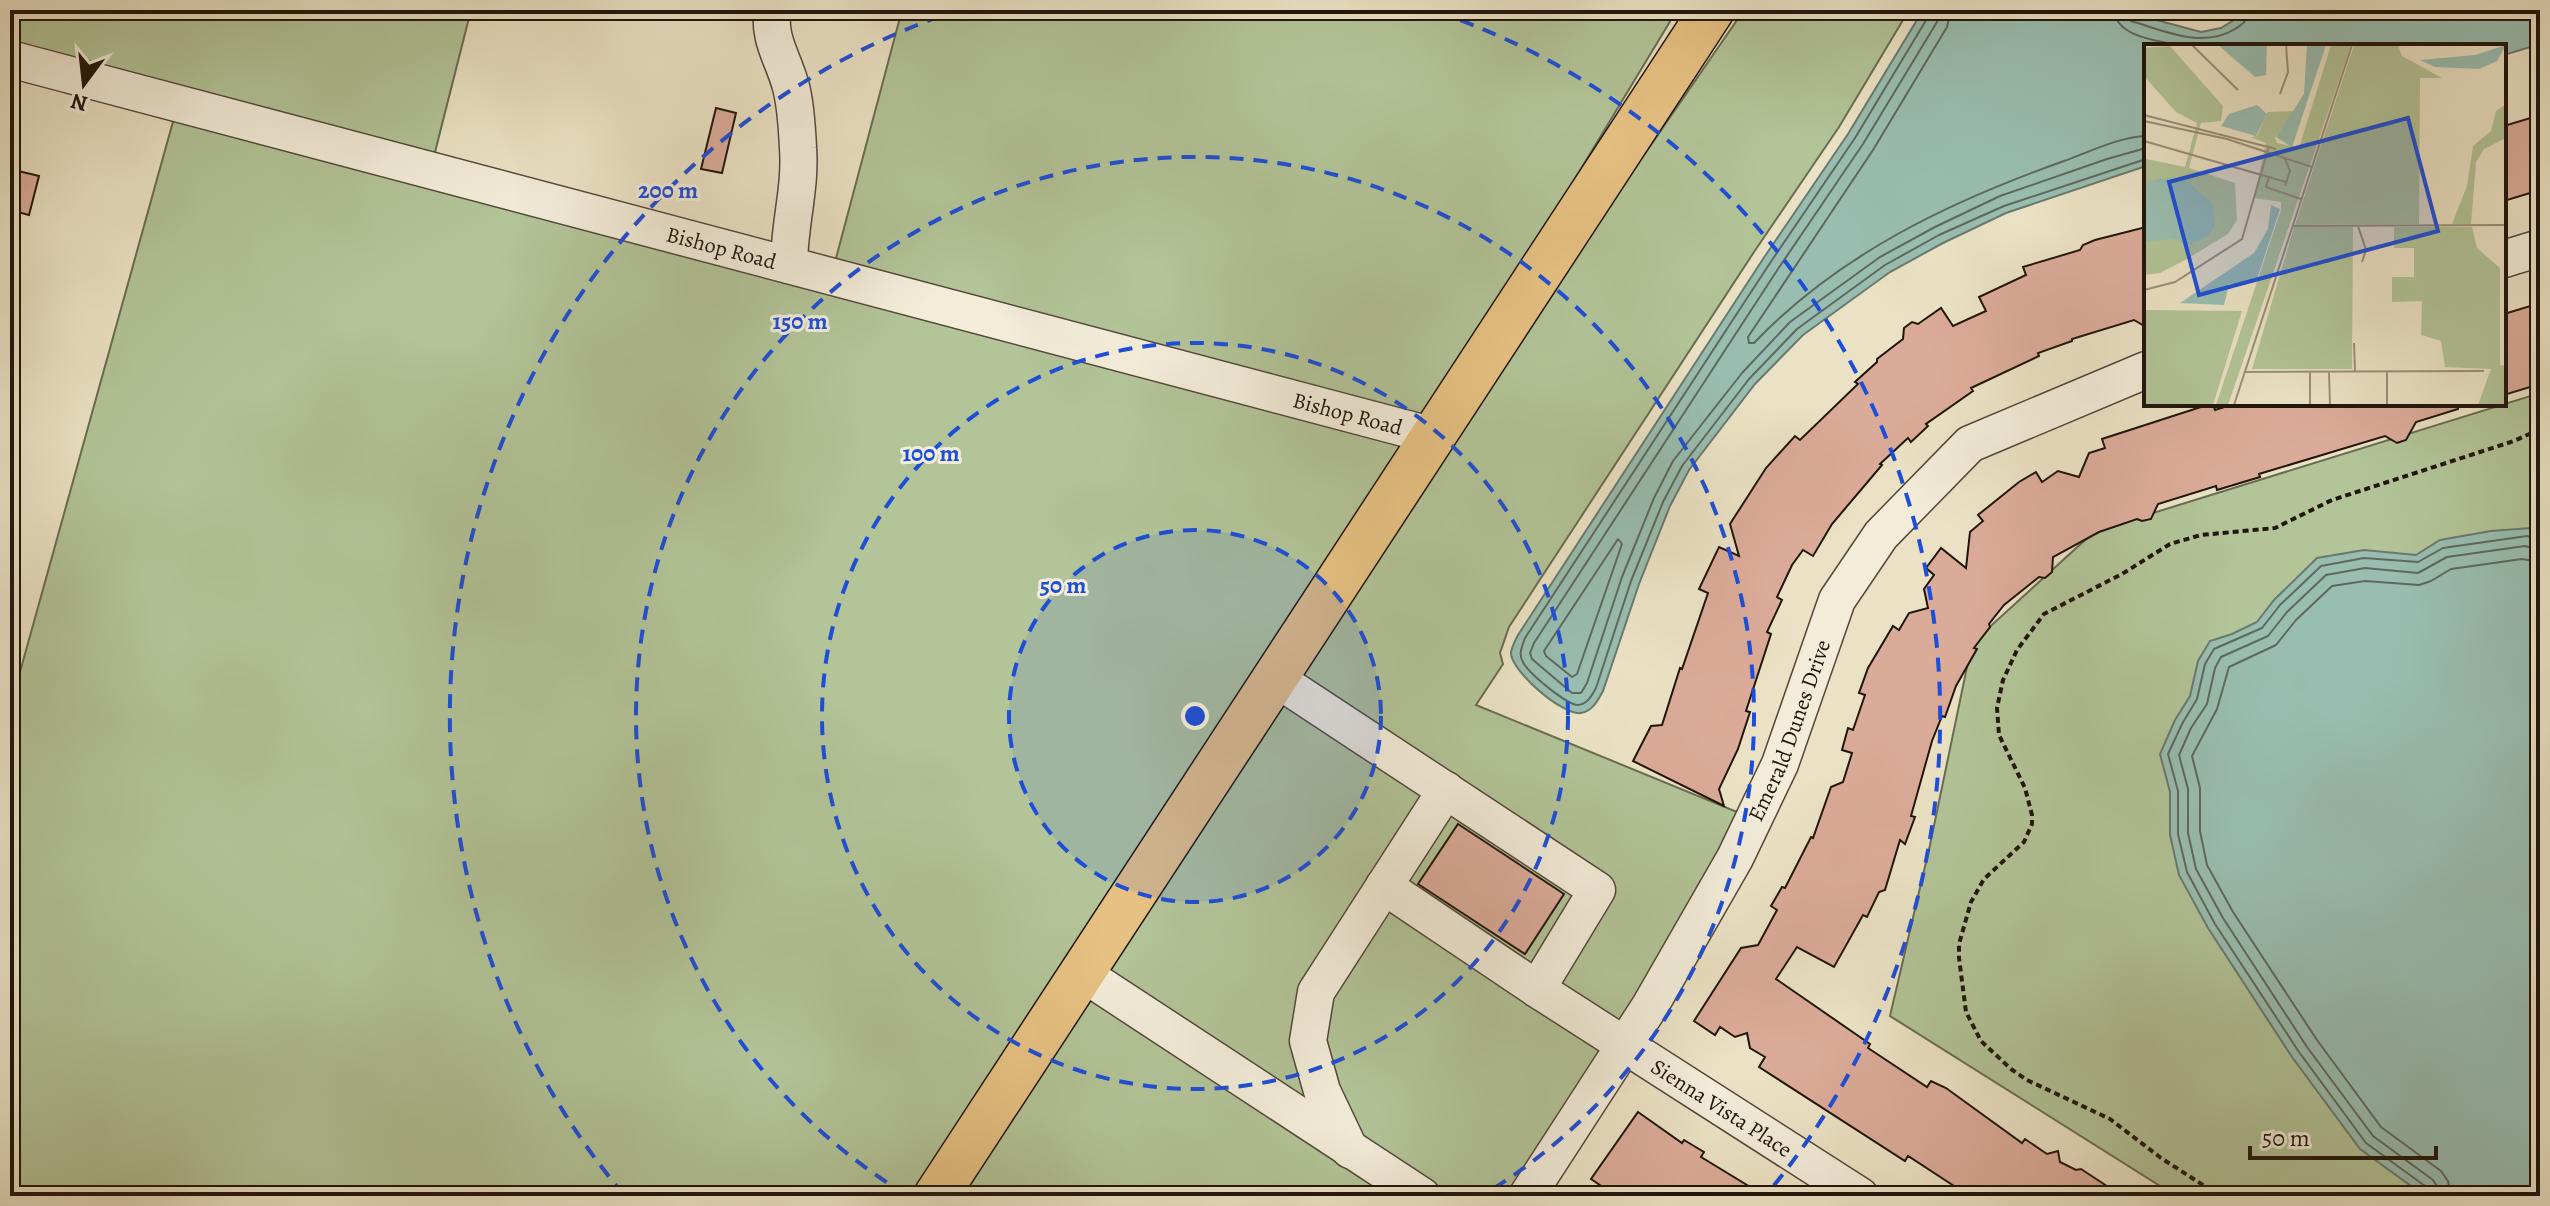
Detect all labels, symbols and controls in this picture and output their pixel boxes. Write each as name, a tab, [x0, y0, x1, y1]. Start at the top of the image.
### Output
north arrow	[44, 44, 124, 124]
inset map	[2144, 44, 2506, 406]
text: N	[67, 86, 91, 119]
text: 200 m	[638, 174, 698, 206]
street label: Bishop Road	[663, 219, 780, 277]
text: 150 m	[772, 305, 828, 337]
street label: Bishop Road	[1289, 385, 1406, 443]
text: 100 m	[902, 437, 960, 469]
text: 50 m	[1040, 569, 1086, 601]
street label: Emerald Dunes Drive	[1741, 636, 1838, 826]
centre of rings	[1181, 702, 1209, 730]
street label: Sienna Vista Place	[1645, 1052, 1798, 1165]
scale bar	[2250, 1110, 2436, 1160]
text: 50 m	[2262, 1122, 2310, 1154]

